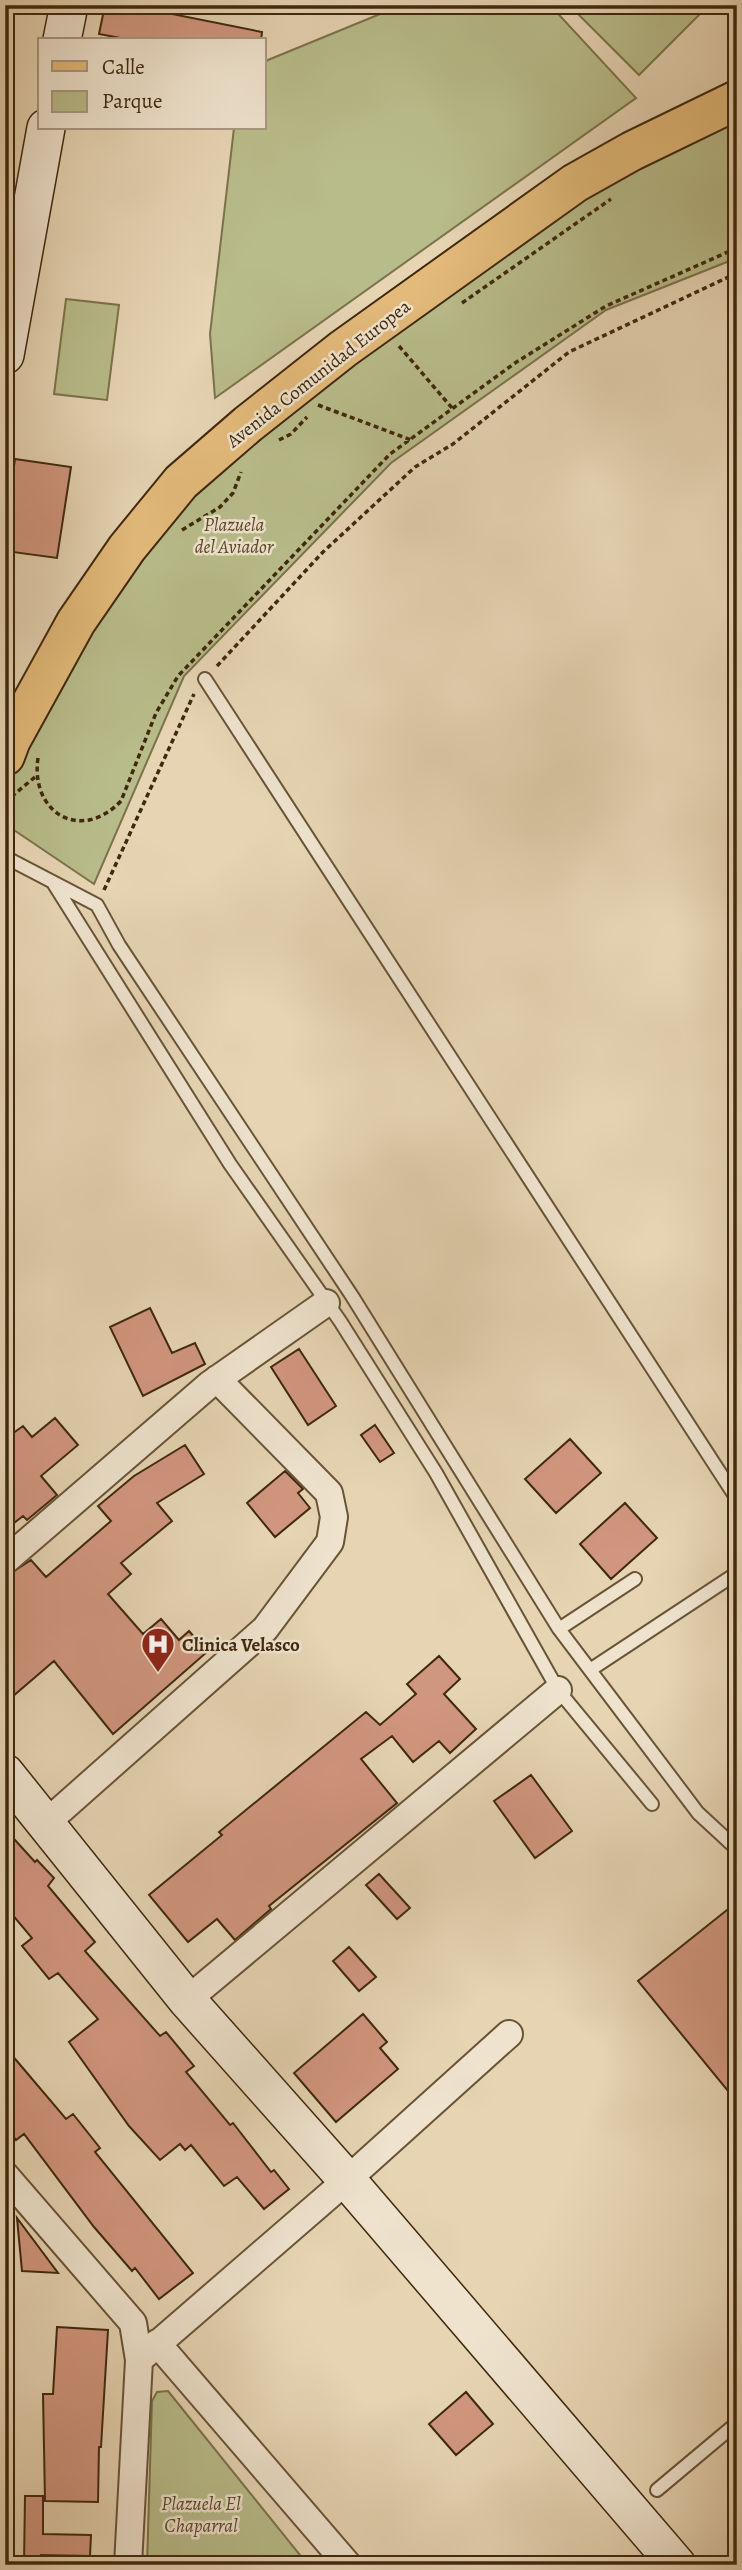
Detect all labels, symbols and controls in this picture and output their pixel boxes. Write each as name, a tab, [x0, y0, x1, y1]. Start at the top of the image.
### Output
legend	[38, 38, 266, 130]
text: Calle	[102, 53, 145, 81]
text: Parque	[102, 87, 162, 115]
street label: Avenida Comunidad Europea	[220, 294, 416, 454]
park label: Plazuela del Aviador	[195, 512, 275, 560]
hospital icon: Clinica Velasco	[139, 1625, 177, 1674]
place label: Clinica Velasco	[182, 1632, 300, 1658]
park label: Plazuela El Chaparral	[161, 2491, 241, 2539]

